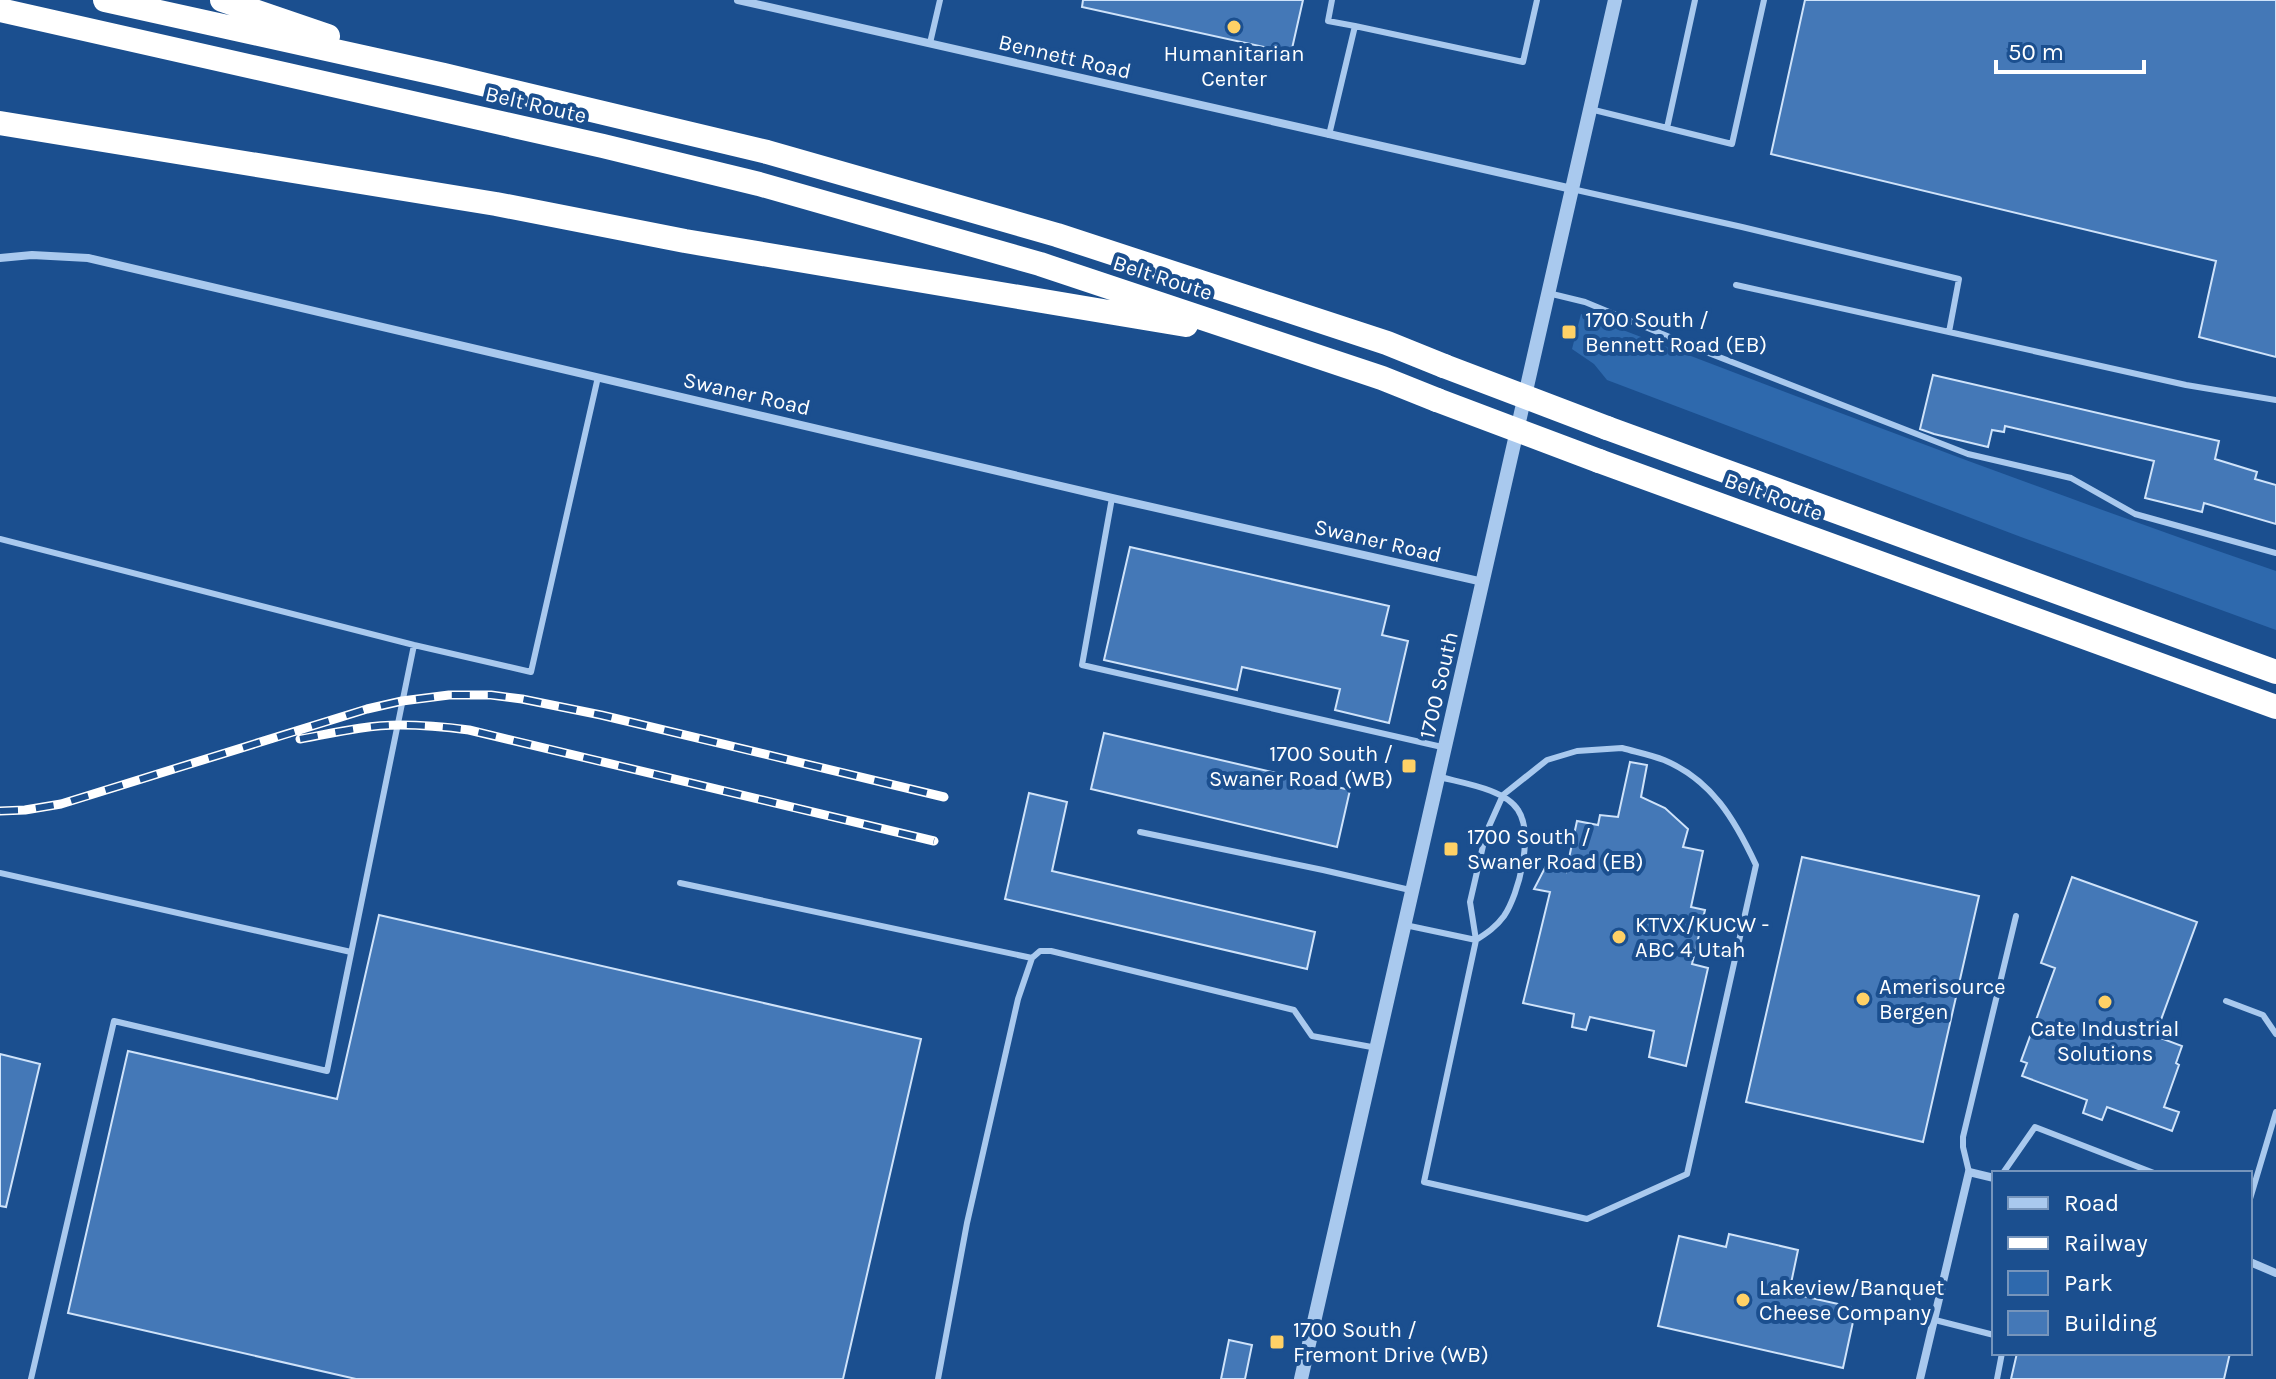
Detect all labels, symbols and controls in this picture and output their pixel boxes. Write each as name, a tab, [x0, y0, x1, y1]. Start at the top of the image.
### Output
marker: Humanitarian Center	[1225, 18, 1243, 36]
scale bar	[1996, 24, 2144, 74]
street label: Bennett Road	[996, 29, 1134, 85]
text: 50 m	[2008, 38, 2064, 66]
place label: Humanitarian Center	[1164, 41, 1304, 92]
street label: Belt Route	[483, 81, 589, 129]
street label: Belt Route	[1110, 250, 1216, 306]
place label: 1700 South / Bennett Road (EB)	[1585, 307, 1767, 358]
marker: 1700 South / Bennett Road (EB)	[1560, 323, 1578, 341]
street label: Swaner Road	[681, 367, 813, 421]
street label: Belt Route	[1721, 467, 1827, 527]
street label: Swaner Road	[1312, 514, 1444, 568]
street label: 1700 South	[1414, 629, 1464, 741]
place label: 1700 South / Swaner Road (WB)	[1209, 741, 1393, 792]
marker: 1700 South / Swaner Road (WB)	[1400, 757, 1418, 775]
place label: 1700 South / Swaner Road (EB)	[1467, 824, 1644, 875]
marker: 1700 South / Swaner Road (EB)	[1442, 840, 1460, 858]
place label: KTVX/KUCW - ABC 4 Utah	[1635, 912, 1769, 963]
marker: KTVX/KUCW - ABC 4 Utah	[1610, 928, 1628, 946]
place label: Amerisource Bergen	[1879, 974, 2006, 1025]
marker: Amerisource Bergen	[1854, 990, 1872, 1008]
marker: Cate Industrial Solutions	[2096, 993, 2114, 1011]
place label: Cate Industrial Solutions	[2031, 1016, 2179, 1067]
legend	[1992, 1171, 2252, 1355]
text: Road	[2064, 1189, 2119, 1217]
text: Railway	[2064, 1229, 2148, 1257]
text: Park	[2064, 1269, 2113, 1297]
place label: Lakeview/Banquet Cheese Company	[1759, 1275, 1944, 1326]
marker: Lakeview/Banquet Cheese Company	[1734, 1291, 1752, 1309]
text: Building	[2064, 1309, 2157, 1337]
place label: 1700 South / Fremont Drive (WB)	[1293, 1317, 1489, 1368]
marker: 1700 South / Fremont Drive (WB)	[1268, 1333, 1286, 1351]

